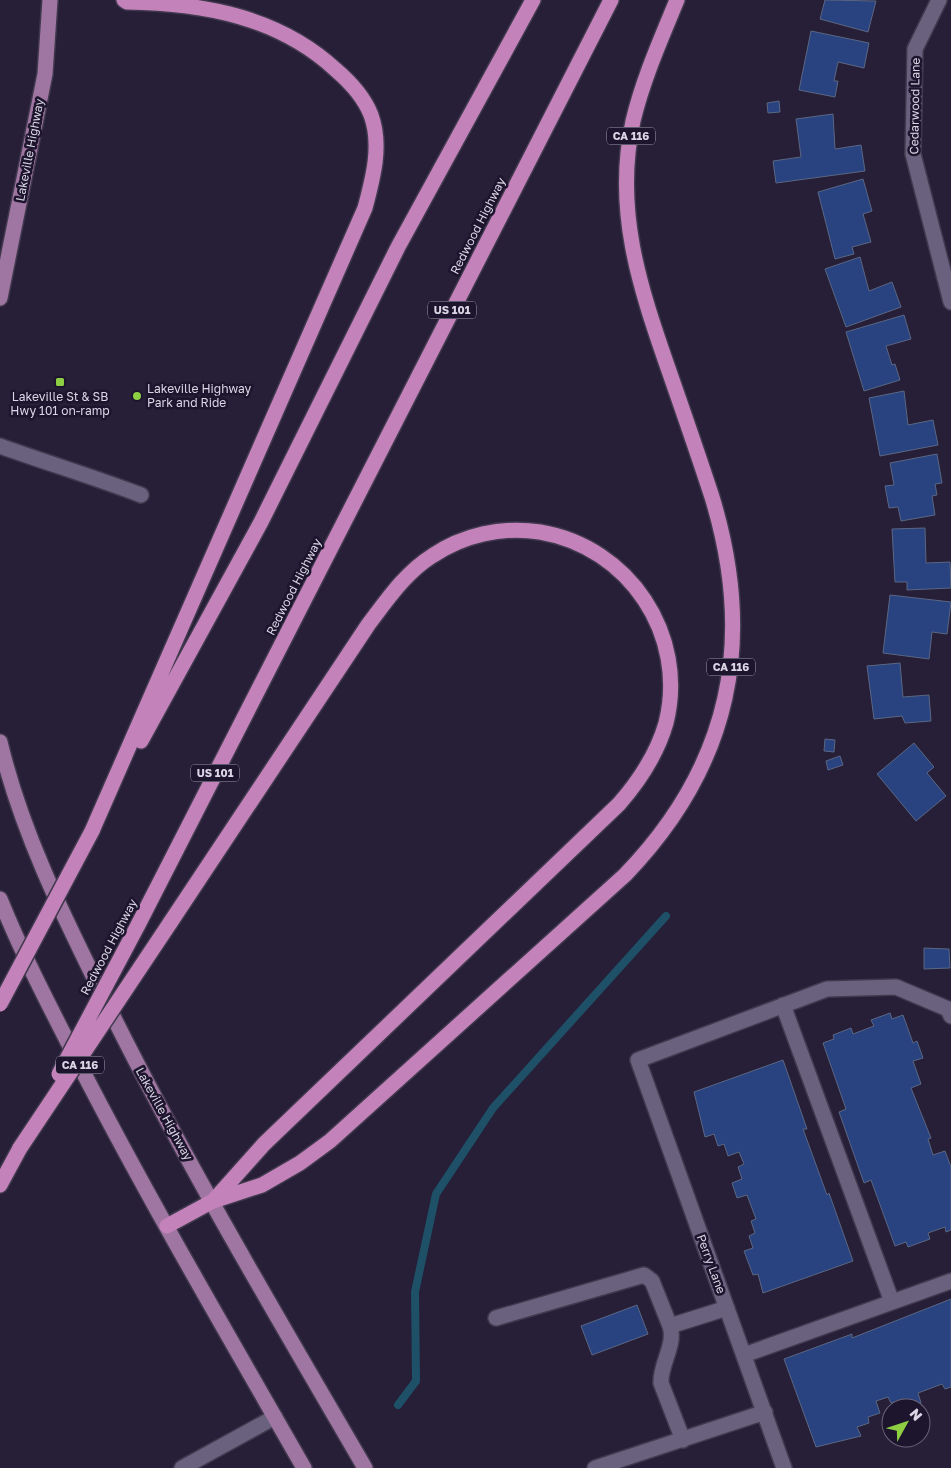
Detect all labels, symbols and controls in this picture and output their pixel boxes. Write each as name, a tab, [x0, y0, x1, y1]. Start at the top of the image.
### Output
street label: Cedarwood Lane	[906, 58, 923, 154]
street label: Lakeville Highway	[12, 97, 47, 202]
road number: CA 116	[607, 128, 655, 144]
street label: Redwood Highway	[447, 175, 509, 277]
road number: US 101	[428, 302, 476, 318]
marker: Lakeville St & SB Hwy 101 on-ramp	[54, 376, 66, 388]
place label: Lakeville Highway Park and Ride	[147, 381, 251, 410]
place label: Lakeville St & SB Hwy 101 on-ramp	[10, 389, 110, 418]
marker: Lakeville Highway Park and Ride	[131, 390, 143, 402]
street label: Redwood Highway	[263, 536, 325, 638]
road number: CA 116	[707, 659, 755, 676]
road number: US 101	[191, 764, 239, 781]
street label: Redwood Highway	[77, 896, 140, 997]
road number: CA 116	[56, 1056, 104, 1074]
street label: Lakeville Highway	[133, 1065, 196, 1163]
street label: Perry Lane	[694, 1232, 729, 1296]
north arrow	[881, 1398, 931, 1448]
text: N	[906, 1405, 926, 1424]

